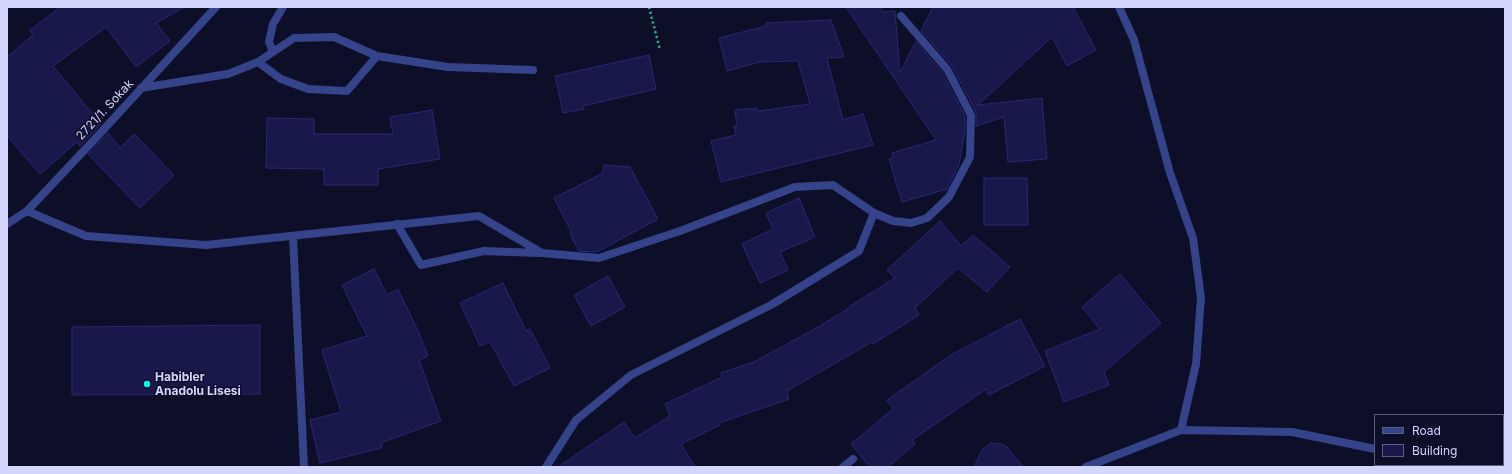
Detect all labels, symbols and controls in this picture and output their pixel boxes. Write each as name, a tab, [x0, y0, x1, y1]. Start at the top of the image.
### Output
street label: 2721/1. Sokak	[73, 77, 137, 143]
place label: Habibler Anadolu Lisesi	[155, 370, 241, 398]
marker: Habibler Anadolu Lisesi	[142, 379, 152, 389]
legend	[1374, 414, 1504, 466]
text: Road	[1412, 423, 1441, 438]
text: Building	[1412, 443, 1457, 458]

